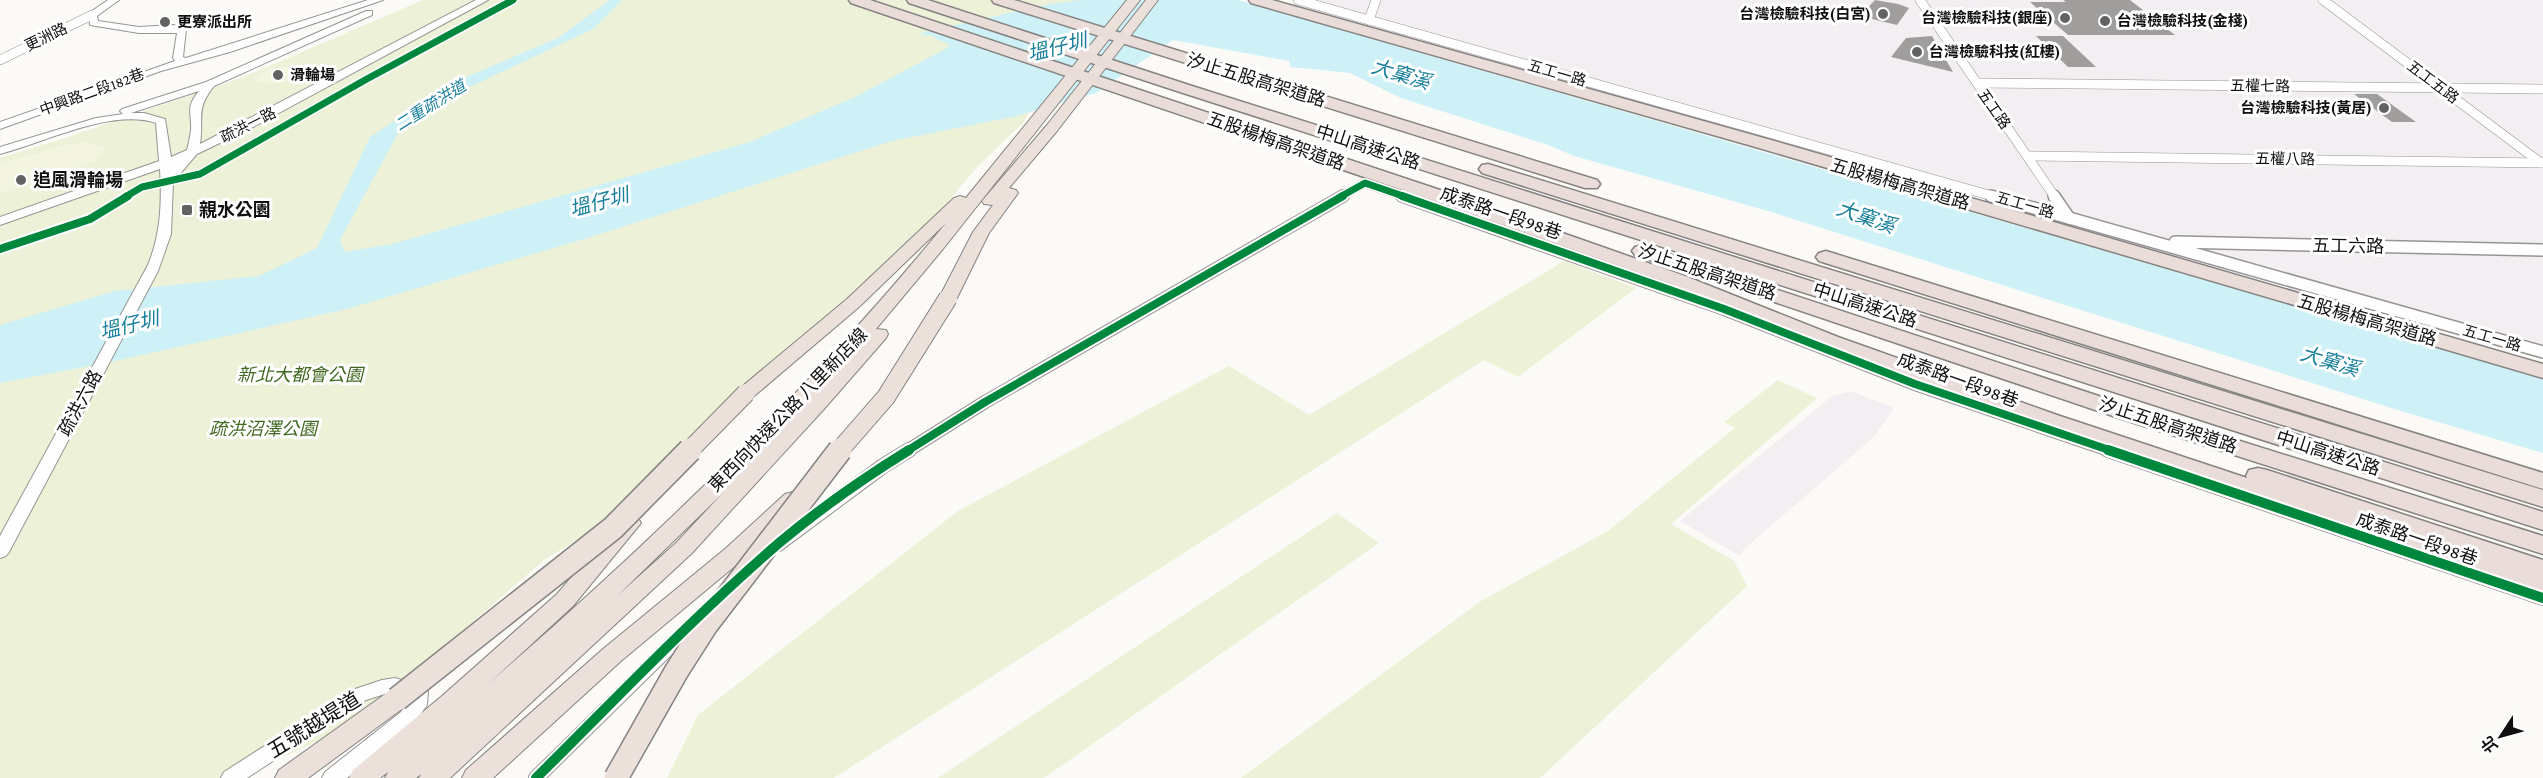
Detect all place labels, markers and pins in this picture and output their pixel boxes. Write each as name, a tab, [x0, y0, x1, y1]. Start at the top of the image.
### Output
place label: 台灣檢驗科技(白宮)	[1740, 5, 1871, 23]
marker: 台灣檢驗科技(白宮)	[1876, 7, 1890, 21]
place label: 台灣檢驗科技(銀座)	[1922, 9, 2053, 27]
marker: 台灣檢驗科技(銀座)	[2058, 11, 2072, 25]
place label: 台灣檢驗科技(金棧)	[2117, 12, 2248, 30]
place label: 更寮派出所	[177, 14, 252, 30]
marker: 台灣檢驗科技(金棧)	[2098, 14, 2112, 28]
marker: 更寮派出所	[158, 15, 172, 29]
place label: 台灣檢驗科技(紅樓)	[1929, 43, 2060, 61]
marker: 台灣檢驗科技(紅樓)	[1910, 45, 1924, 59]
place label: 滑輪場	[290, 66, 335, 83]
marker: 滑輪場	[271, 68, 285, 82]
place label: 台灣檢驗科技(黃居)	[2241, 99, 2372, 117]
marker: 台灣檢驗科技(黃居)	[2377, 101, 2391, 115]
place label: 追風滑輪場	[33, 170, 123, 190]
marker: 追風滑輪場	[14, 173, 28, 187]
place label: 親水公園	[199, 200, 271, 220]
marker: 親水公園	[180, 203, 194, 217]

